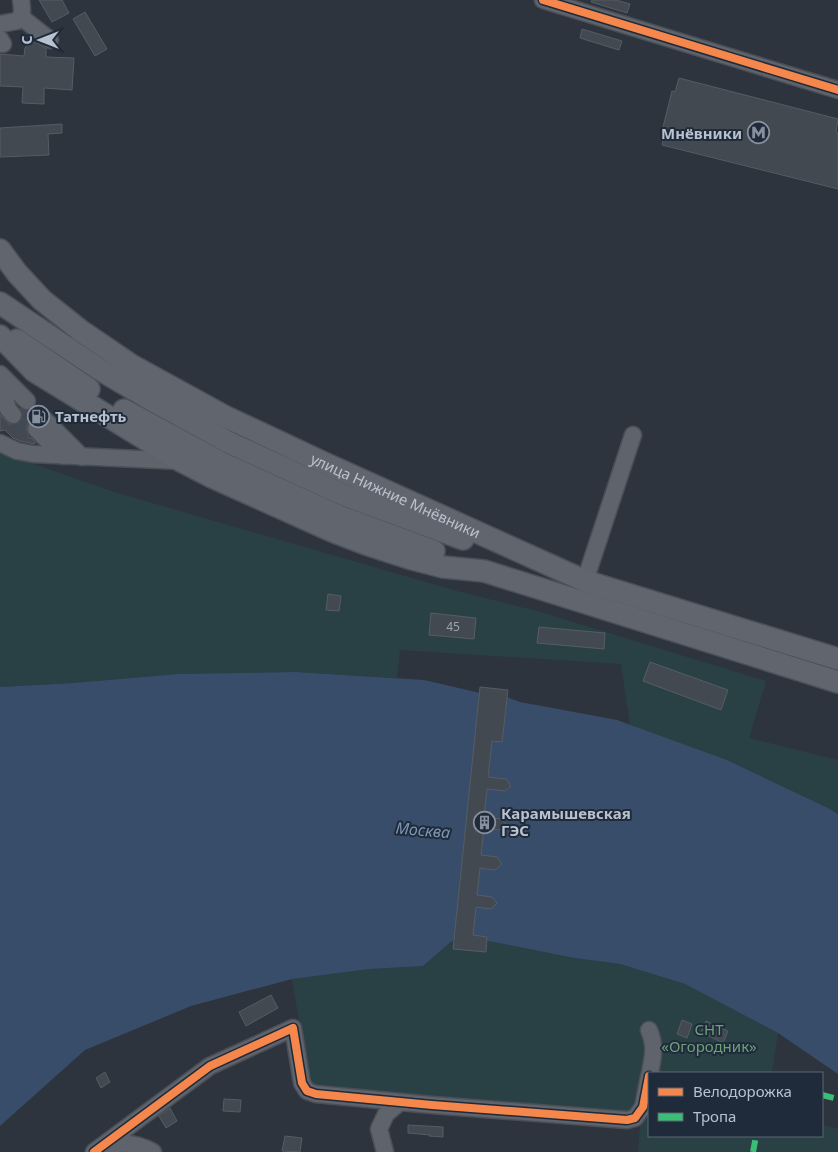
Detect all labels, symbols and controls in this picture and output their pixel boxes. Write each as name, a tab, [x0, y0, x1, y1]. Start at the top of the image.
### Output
north arrow	[15, 15, 65, 65]
text: С	[17, 35, 36, 45]
metro station icon: Мнёвники	[746, 121, 770, 145]
place label: Мнёвники	[661, 123, 742, 143]
fuel station icon: Татнефть	[27, 404, 51, 428]
place label: Татнефть	[55, 406, 127, 426]
street label: улица Нижние Мнёвники	[308, 448, 484, 543]
house number: 45	[446, 618, 460, 635]
place label: Карамышевская ГЭС	[501, 803, 631, 840]
building icon: Карамышевская ГЭС	[473, 810, 497, 834]
water label: Москва	[395, 817, 451, 843]
park label: СНТ «Огородник»	[661, 1019, 757, 1056]
legend	[648, 1072, 823, 1137]
text: Велодорожка	[693, 1081, 792, 1101]
text: Тропа	[693, 1106, 736, 1126]

